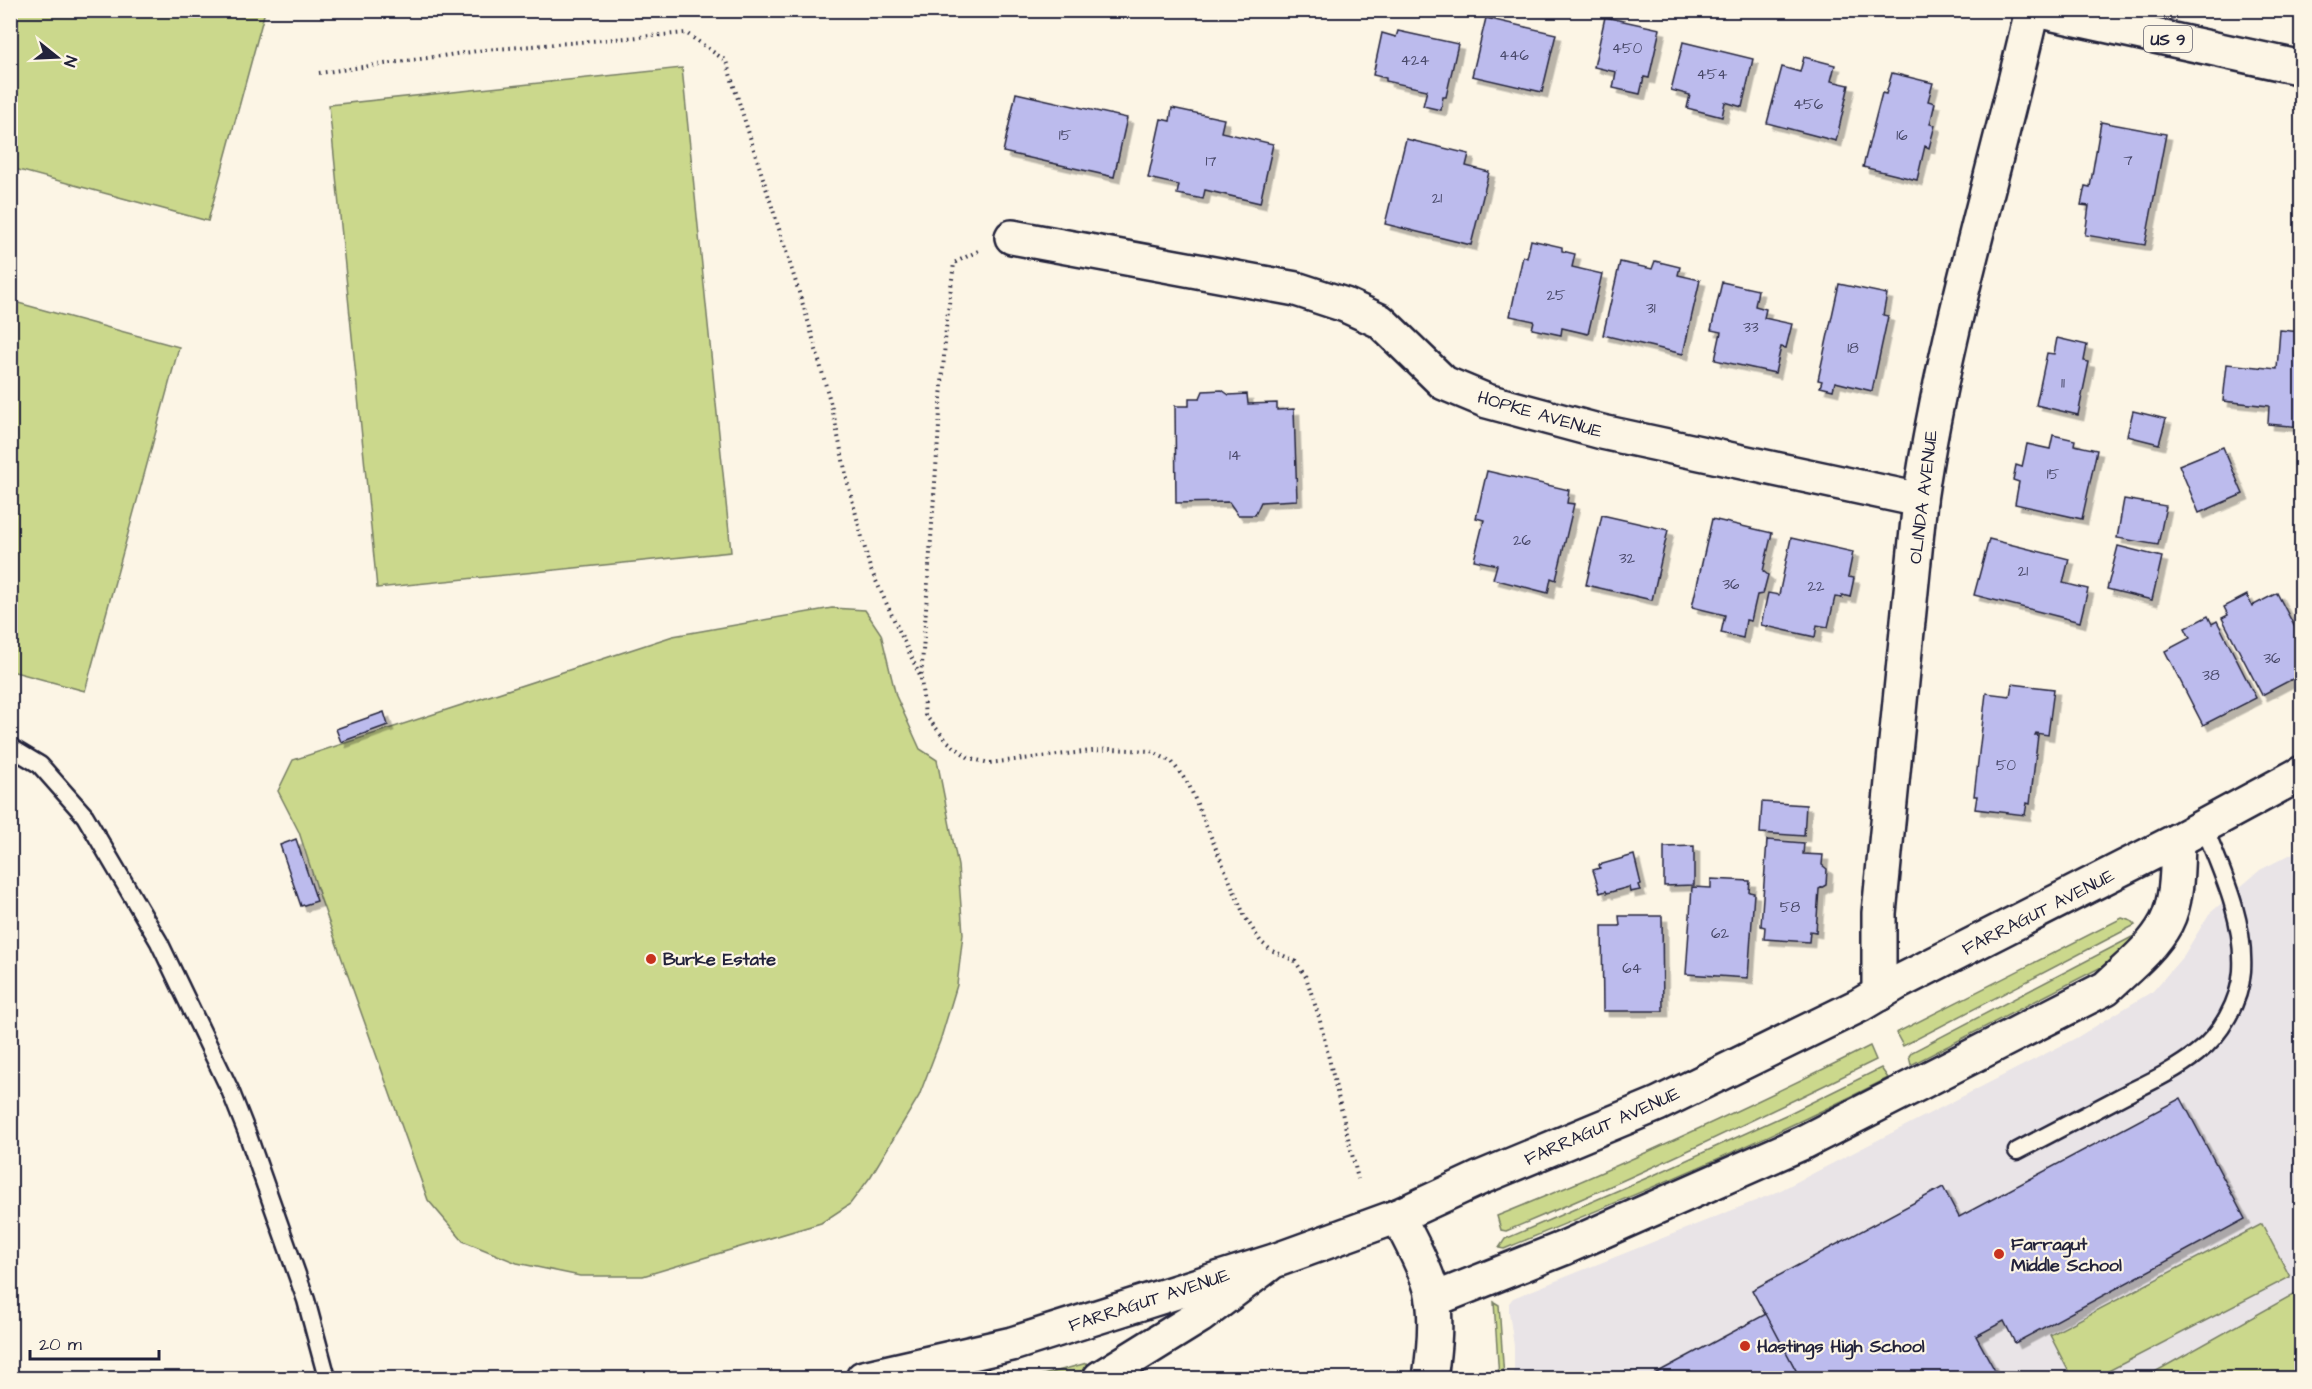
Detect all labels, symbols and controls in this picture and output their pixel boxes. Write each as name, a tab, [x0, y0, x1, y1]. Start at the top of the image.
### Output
road number: US 9	[2144, 26, 2192, 52]
north arrow	[27, 27, 87, 87]
house number: 450	[1612, 38, 1643, 59]
house number: 446	[1499, 45, 1530, 66]
house number: 424	[1400, 50, 1430, 71]
text: N	[58, 53, 82, 69]
house number: 454	[1696, 64, 1728, 85]
house number: 456	[1793, 94, 1824, 115]
house number: 15	[1059, 125, 1072, 146]
house number: 16	[1896, 125, 1908, 146]
house number: 7	[2123, 150, 2133, 171]
house number: 17	[1205, 151, 1217, 172]
house number: 21	[1432, 188, 1442, 209]
house number: 25	[1546, 285, 1566, 306]
house number: 31	[1646, 298, 1656, 319]
house number: 33	[1743, 317, 1759, 338]
house number: 18	[1847, 338, 1859, 359]
house number: 11	[2061, 373, 2065, 394]
street label: HOPKE AVENUE	[1475, 385, 1605, 444]
street label: OLINDA AVENUE	[1903, 428, 1944, 565]
house number: 14	[1229, 445, 1241, 466]
house number: 15	[2047, 464, 2060, 485]
house number: 26	[1513, 530, 1532, 551]
house number: 32	[1619, 548, 1636, 569]
house number: 21	[2018, 561, 2028, 582]
house number: 36	[1722, 574, 1740, 595]
house number: 22	[1807, 576, 1825, 597]
house number: 36	[2263, 648, 2281, 669]
house number: 38	[2202, 665, 2220, 686]
house number: 50	[1996, 755, 2017, 776]
street label: FARRAGUT AVENUE	[1958, 863, 2119, 962]
house number: 58	[1780, 897, 1800, 918]
house number: 62	[1711, 923, 1729, 944]
place label: Burke Estate	[663, 947, 776, 972]
marker: Burke Estate	[644, 952, 658, 966]
house number: 64	[1622, 958, 1642, 979]
street label: FARRAGUT AVENUE	[1521, 1081, 1684, 1172]
place label: Farragut Middle School	[2011, 1232, 2122, 1278]
marker: Farragut Middle School	[1992, 1247, 2006, 1261]
street label: FARRAGUT AVENUE	[1066, 1263, 1233, 1338]
scale bar	[30, 1323, 159, 1361]
text: 20 m	[39, 1332, 82, 1357]
place label: Hastings High School	[1757, 1334, 1925, 1360]
marker: Hastings High School	[1738, 1339, 1752, 1353]

